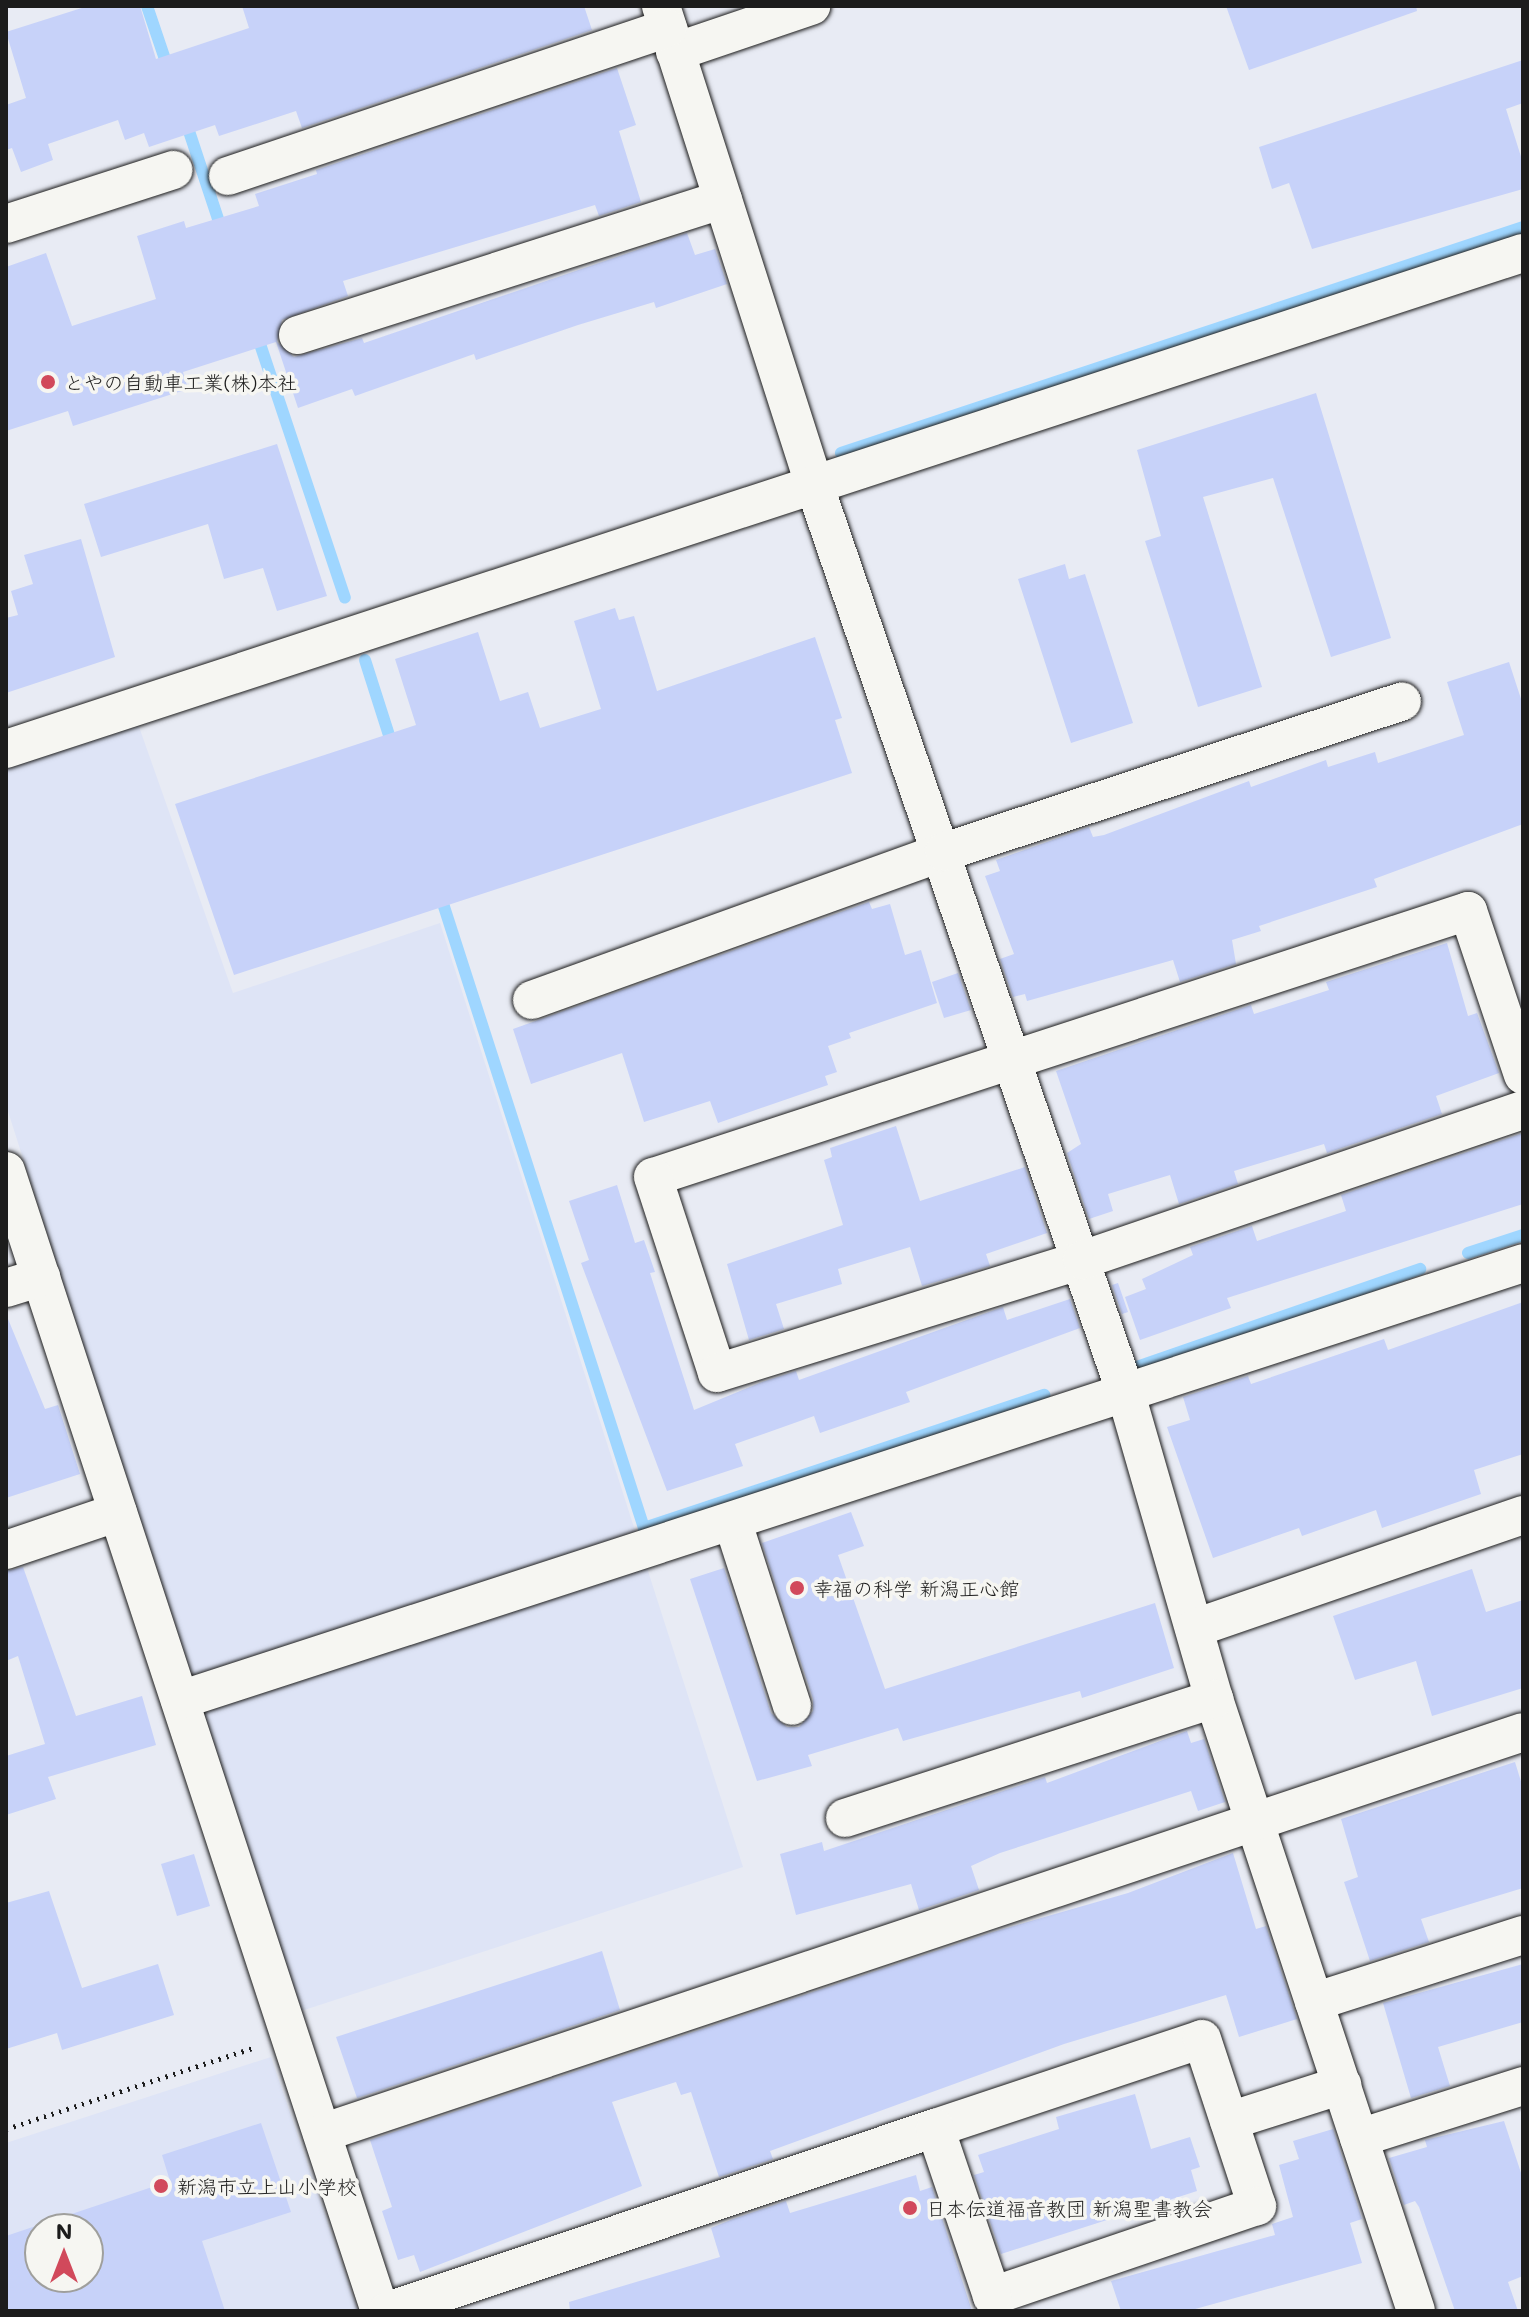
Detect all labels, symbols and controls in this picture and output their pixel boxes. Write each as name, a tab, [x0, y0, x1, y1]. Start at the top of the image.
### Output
place label: とやの自動車工業(株)本社	[64, 370, 298, 394]
marker: とやの自動車工業(株)本社	[39, 373, 57, 391]
place label: 幸福の科学 新潟正心館	[813, 1576, 1019, 1600]
marker: 幸福の科学 新潟正心館	[788, 1579, 806, 1597]
place label: 新潟市立上山小学校	[177, 2174, 357, 2198]
marker: 新潟市立上山小学校	[152, 2177, 170, 2195]
place label: 日本伝道福音教団 新潟聖書教会	[926, 2196, 1212, 2220]
marker: 日本伝道福音教団 新潟聖書教会	[901, 2199, 919, 2217]
north arrow	[24, 2213, 104, 2293]
text: N	[56, 2216, 72, 2245]

